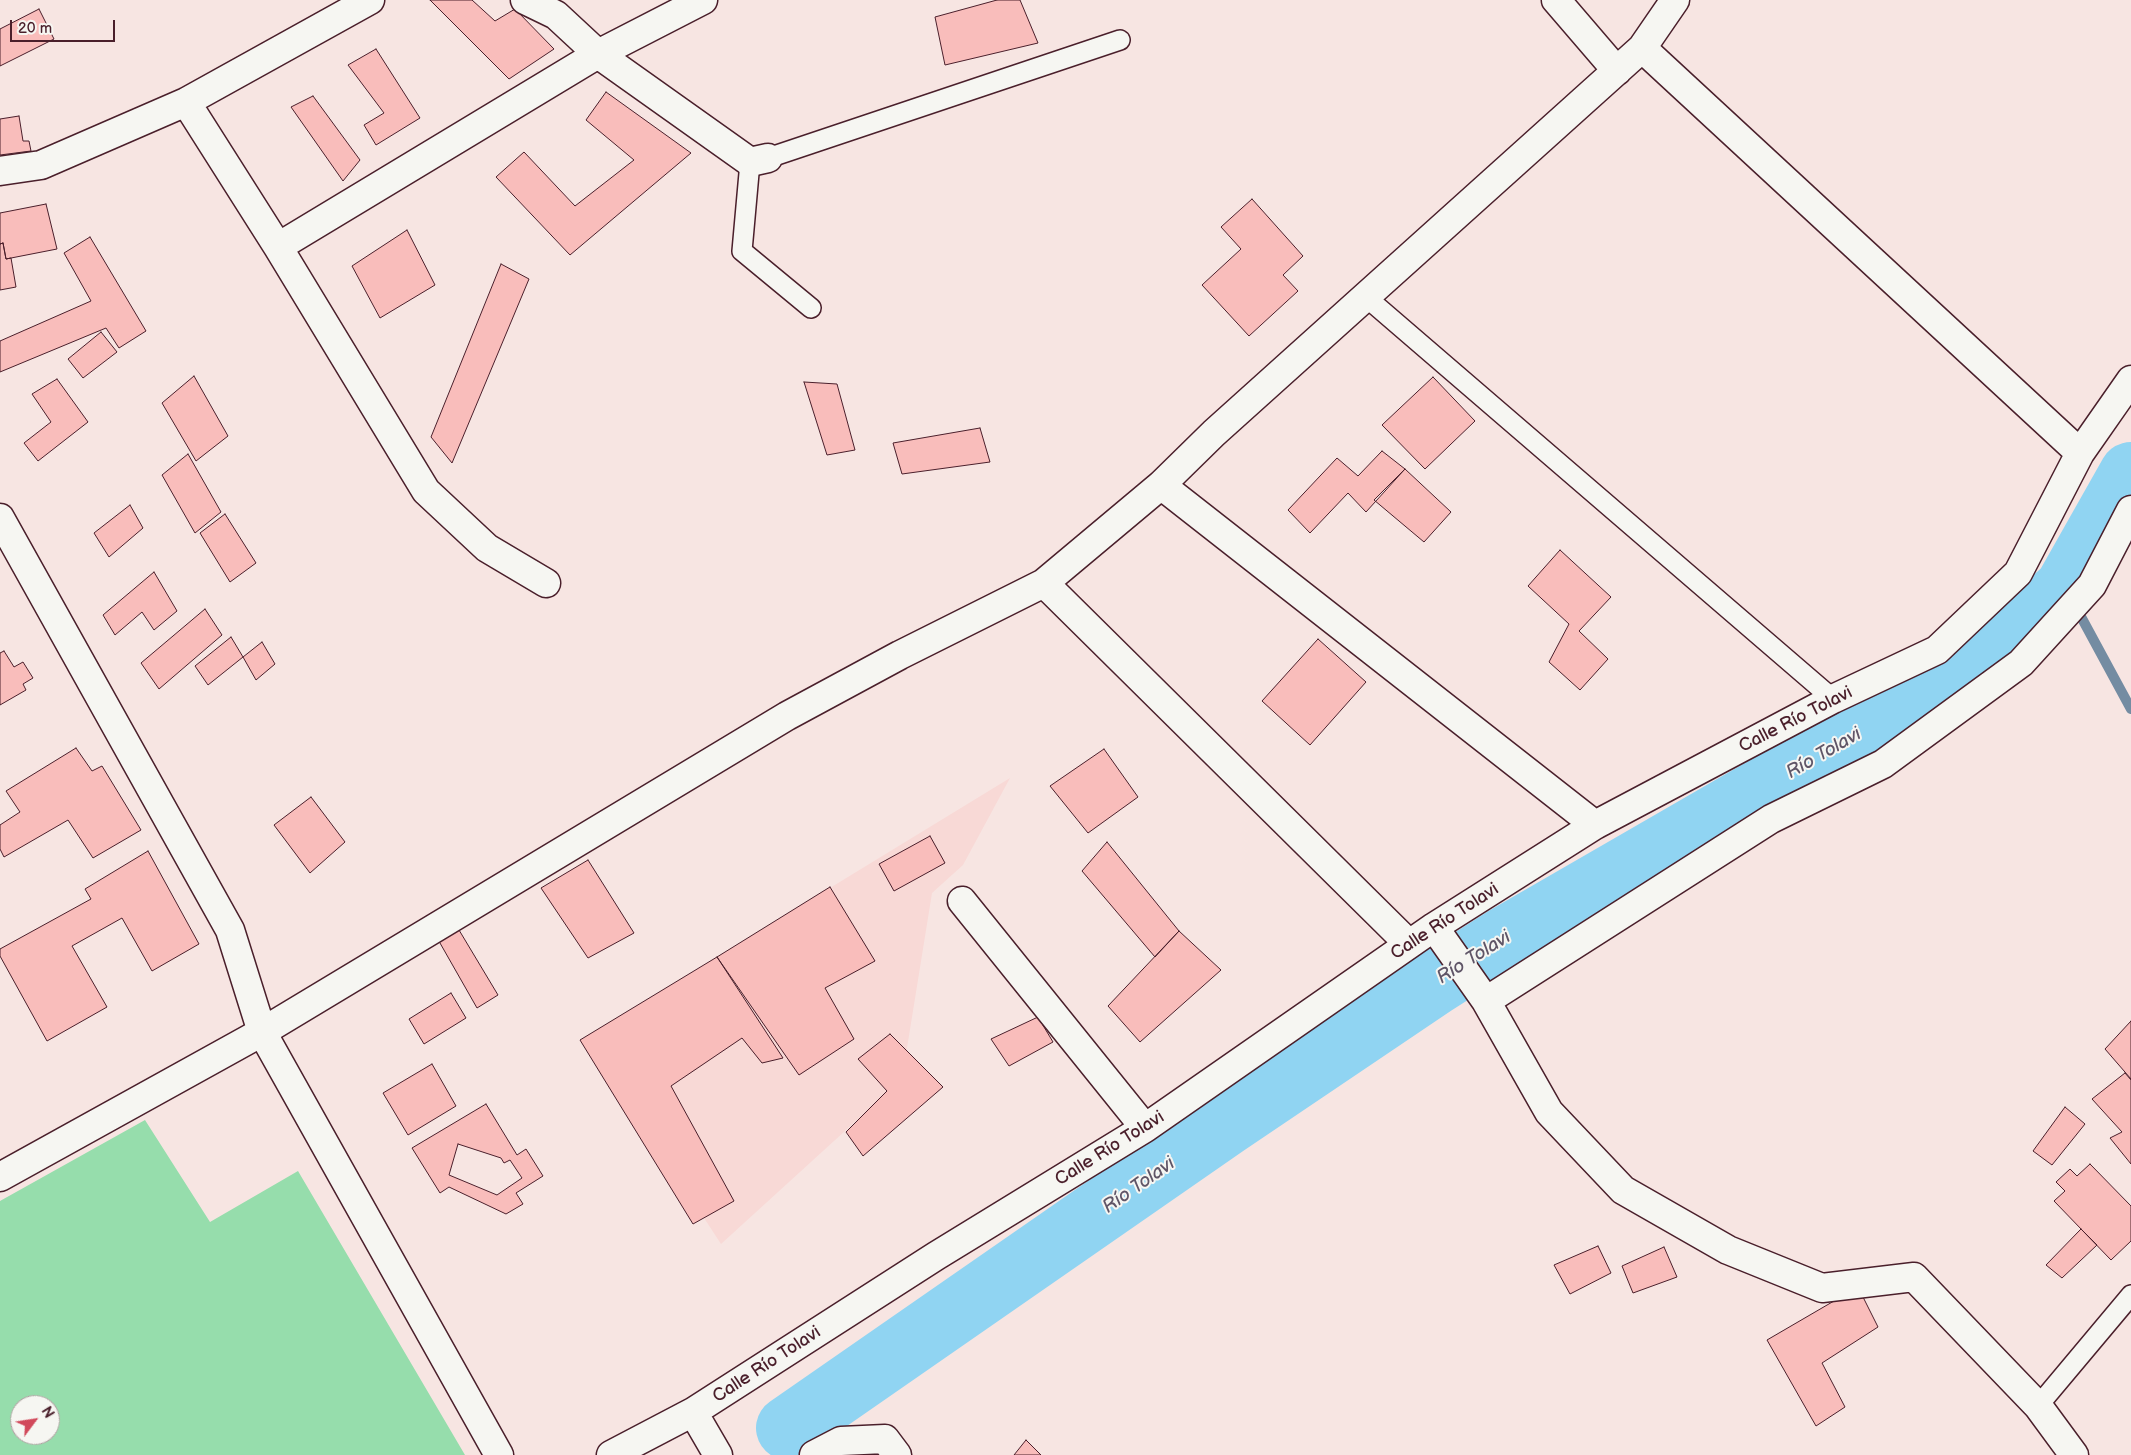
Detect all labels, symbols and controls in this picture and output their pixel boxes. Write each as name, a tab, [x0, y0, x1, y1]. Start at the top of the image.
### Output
scale bar	[12, 10, 118, 42]
text: 20 m	[18, 19, 52, 38]
street label: Calle Río Tolavi	[1736, 682, 1856, 758]
water label: Río Tolavi	[1782, 723, 1866, 785]
street label: Calle Río Tolavi	[1387, 879, 1503, 965]
water label: Río Tolavi	[1433, 926, 1515, 990]
street label: Calle Río Tolavi	[1051, 1107, 1169, 1191]
water label: Río Tolavi	[1099, 1153, 1179, 1219]
street label: Calle Río Tolavi	[709, 1322, 825, 1408]
north arrow	[10, 1395, 60, 1445]
text: N	[37, 1404, 57, 1421]

